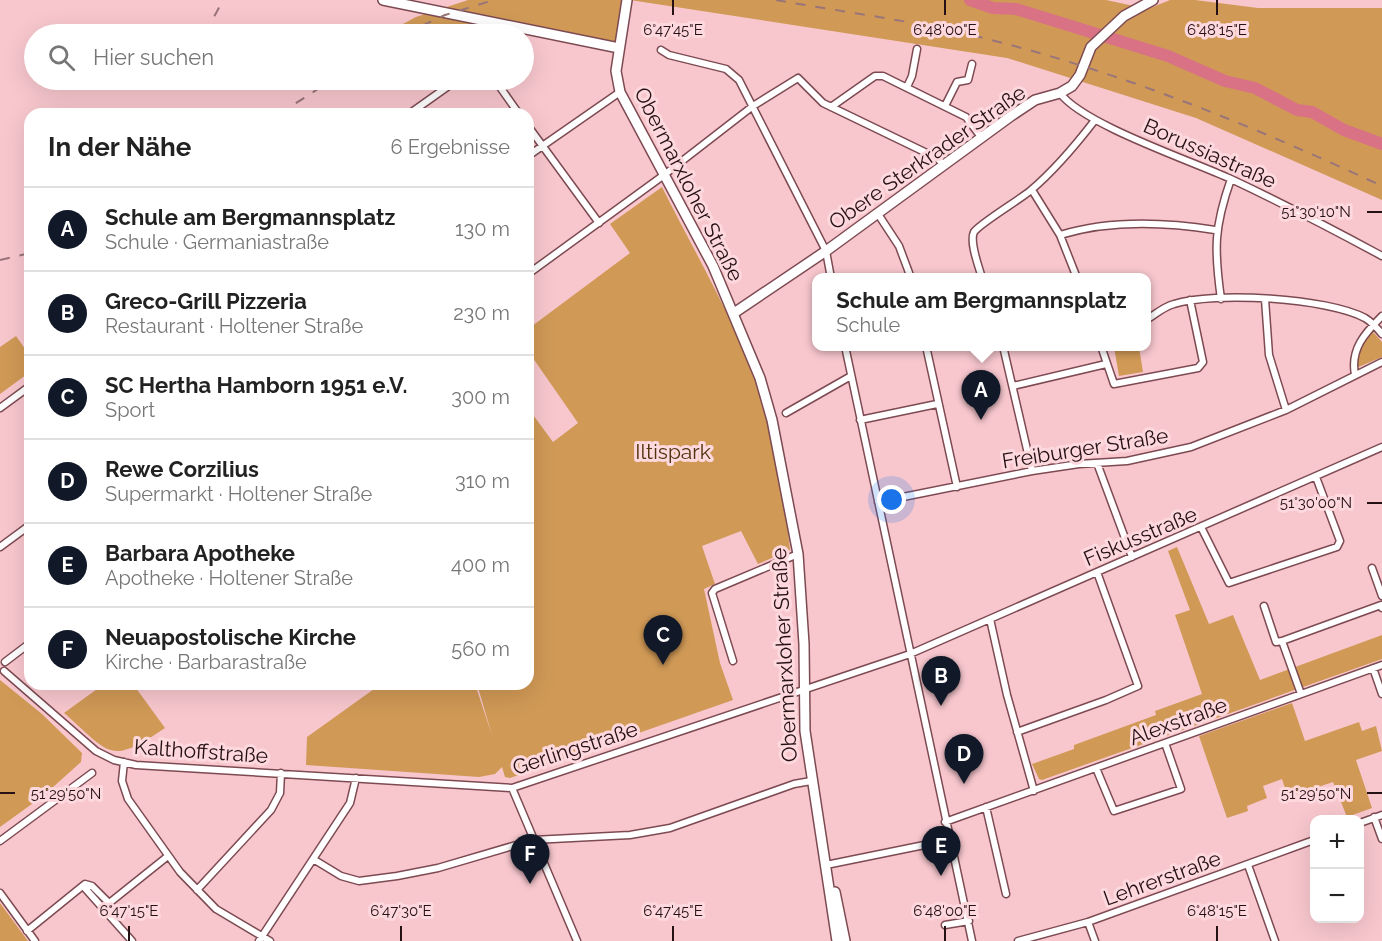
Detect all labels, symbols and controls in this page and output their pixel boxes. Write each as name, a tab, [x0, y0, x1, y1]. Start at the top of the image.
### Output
text: 6°47'45"E	[643, 21, 703, 39]
text: 6°48'00"E	[913, 21, 977, 39]
text: 6°48'15"E	[1187, 21, 1247, 39]
search box	[24, 24, 534, 90]
icon: search	[45, 41, 78, 74]
text: Hier suchen	[93, 44, 214, 70]
street label: Obere Sterkrader Straße	[824, 79, 1030, 235]
street label: Obermarxloher Straße	[629, 83, 749, 285]
street label: Borussiastraße	[1140, 113, 1280, 193]
text: In der Nähe	[48, 132, 191, 162]
text: 6 Ergebnisse	[391, 135, 510, 159]
text: 51°30'10"N	[1281, 203, 1351, 221]
text: Schule am Bergmannsplatz	[105, 204, 395, 230]
text: A	[61, 217, 74, 241]
text: 130 m	[455, 217, 510, 241]
text: Schule · Germaniastraße	[105, 230, 329, 254]
popup	[812, 273, 1151, 351]
text: Schule am Bergmannsplatz	[836, 287, 1127, 313]
text: Greco-Grill Pizzeria	[105, 288, 307, 314]
text: B	[61, 301, 74, 325]
text: 230 m	[453, 301, 510, 325]
text: Schule	[836, 313, 900, 337]
text: Restaurant · Holtener Straße	[105, 314, 363, 338]
pin: A	[962, 370, 1000, 420]
text: SC Hertha Hamborn 1951 e.V.	[105, 372, 407, 398]
text: C	[61, 385, 74, 409]
text: 300 m	[451, 385, 510, 409]
text: Sport	[105, 398, 155, 422]
street label: Freiburger Straße	[1000, 423, 1170, 473]
park label: Iltispark	[635, 439, 711, 464]
text: Rewe Corzilius	[105, 456, 259, 482]
text: D	[60, 469, 75, 493]
text: 310 m	[455, 469, 510, 493]
text: Supermarkt · Holtener Straße	[105, 482, 372, 506]
your location	[877, 485, 906, 514]
text: 51°30'00"N	[1280, 494, 1352, 512]
street label: Fiskusstraße	[1080, 501, 1200, 571]
text: Barbara Apotheke	[105, 540, 295, 566]
street label: Obermarxloher Straße	[766, 547, 802, 763]
text: E	[61, 553, 74, 577]
text: 400 m	[451, 553, 510, 577]
text: Apotheke · Holtener Straße	[105, 566, 353, 590]
pin: C	[644, 616, 682, 665]
text: Neuapostolische Kirche	[105, 624, 356, 650]
text: F	[62, 637, 73, 661]
text: 560 m	[451, 637, 510, 661]
text: Kirche · Barbarastraße	[105, 650, 307, 674]
pin: B	[922, 656, 960, 706]
street label: Alexstraße	[1126, 692, 1230, 750]
street label: Gerlingstraße	[509, 716, 641, 780]
street label: Kalthoffstraße	[133, 734, 269, 768]
pin: D	[944, 734, 984, 784]
text: 51°29'50"N	[31, 785, 101, 803]
text: 51°29'50"N	[1281, 785, 1351, 803]
map controls	[1310, 815, 1364, 923]
button: +	[1310, 815, 1364, 869]
pin: E	[922, 826, 960, 876]
pin: F	[510, 834, 550, 884]
street label: Lehrerstraße	[1100, 845, 1224, 911]
button: −	[1310, 869, 1364, 923]
text: 6°47'15"E	[100, 902, 158, 920]
text: 6°47'30"E	[370, 902, 432, 920]
text: 6°47'45"E	[643, 902, 703, 920]
text: 6°48'00"E	[913, 902, 977, 920]
text: 6°48'15"E	[1187, 902, 1247, 920]

